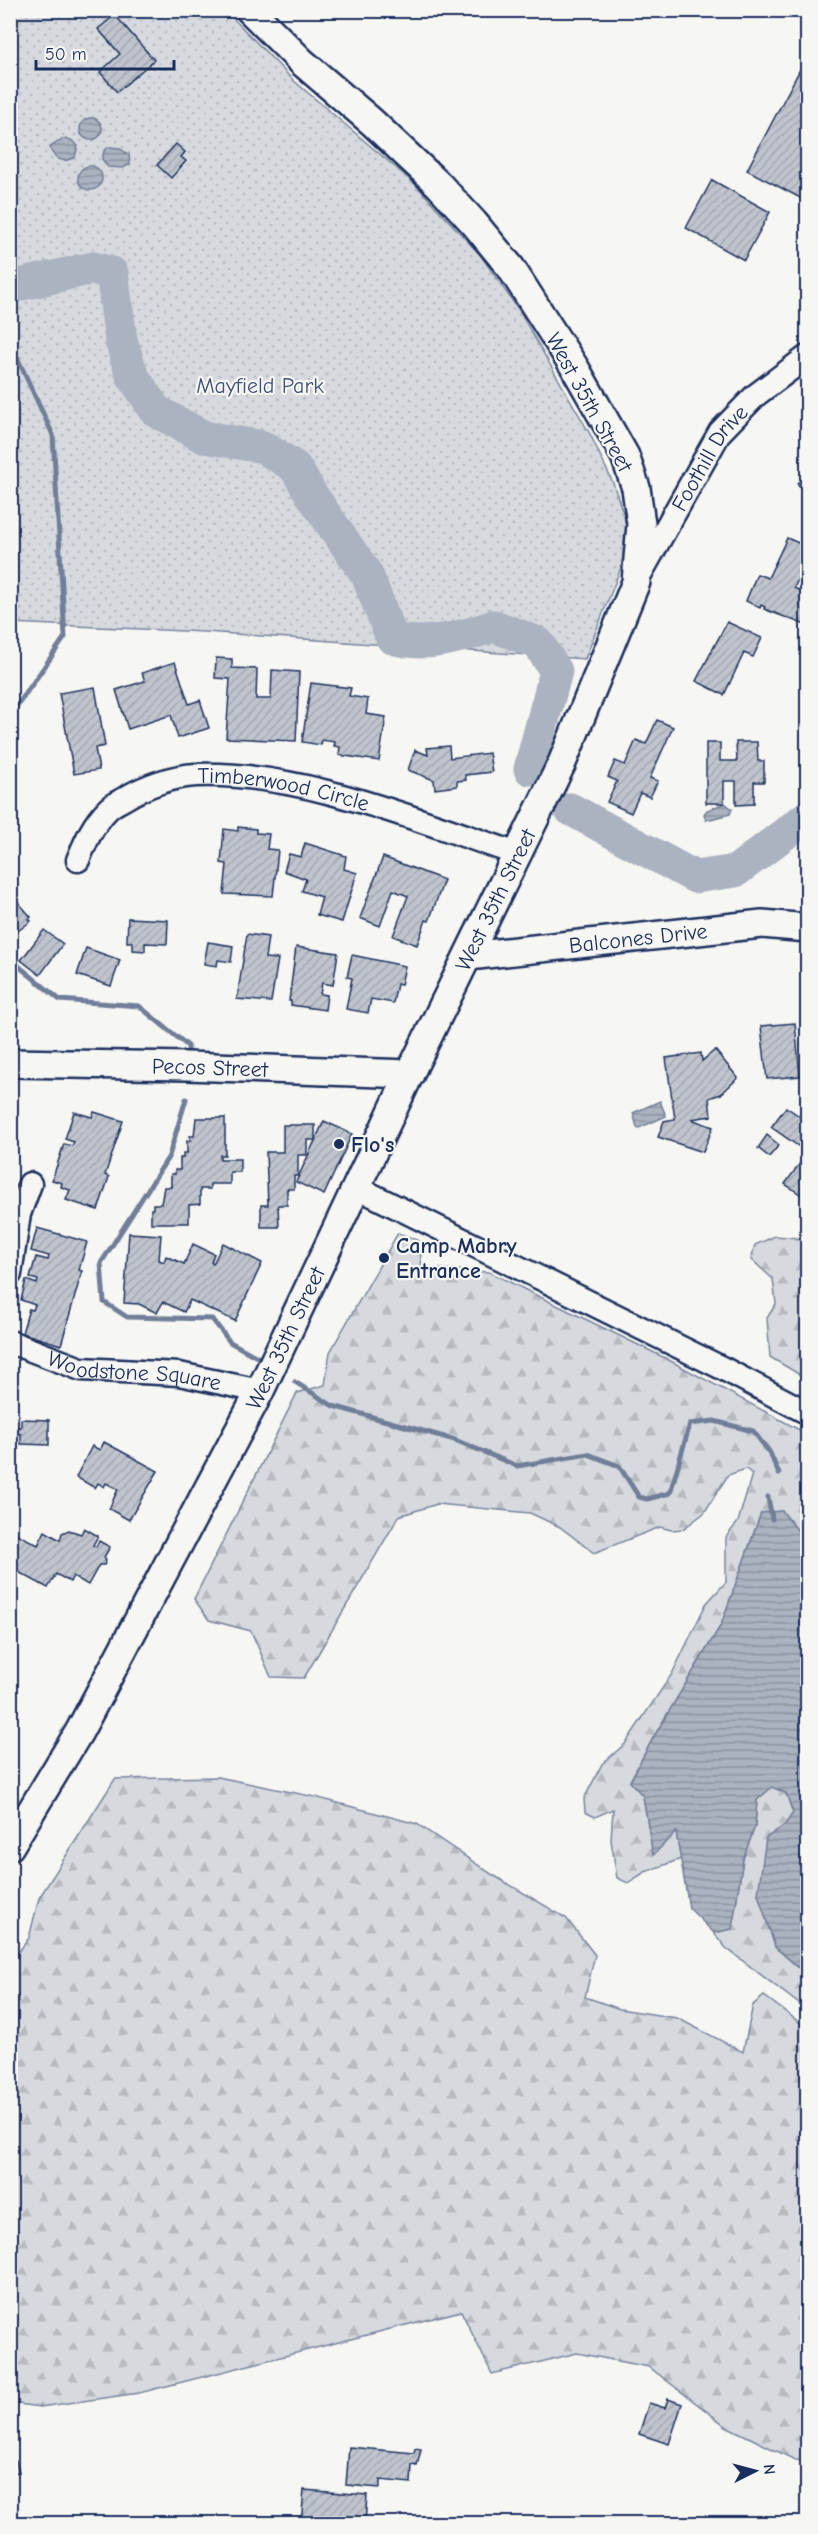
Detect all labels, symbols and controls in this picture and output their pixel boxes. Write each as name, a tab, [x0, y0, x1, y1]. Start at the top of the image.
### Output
scale bar	[36, 33, 174, 71]
text: 50 m	[45, 44, 87, 65]
street label: West 35th Street	[540, 328, 638, 477]
park label: Mayfield Park	[196, 373, 324, 399]
street label: Foothill Drive	[666, 400, 753, 516]
street label: Timberwood Circle	[198, 763, 372, 817]
street label: West 35th Street	[450, 824, 542, 975]
street label: Balcones Drive	[568, 918, 709, 959]
street label: Pecos Street	[152, 1053, 269, 1083]
place label: Flo's	[351, 1132, 394, 1158]
marker: Flo's	[332, 1137, 346, 1151]
place label: Camp Mabry Entrance	[396, 1233, 518, 1284]
marker: Camp Mabry Entrance	[377, 1251, 391, 1265]
street label: West 35th Street	[241, 1262, 331, 1414]
street label: Woodstone Square	[44, 1345, 223, 1396]
north arrow	[725, 2441, 785, 2501]
text: N	[759, 2463, 778, 2476]

